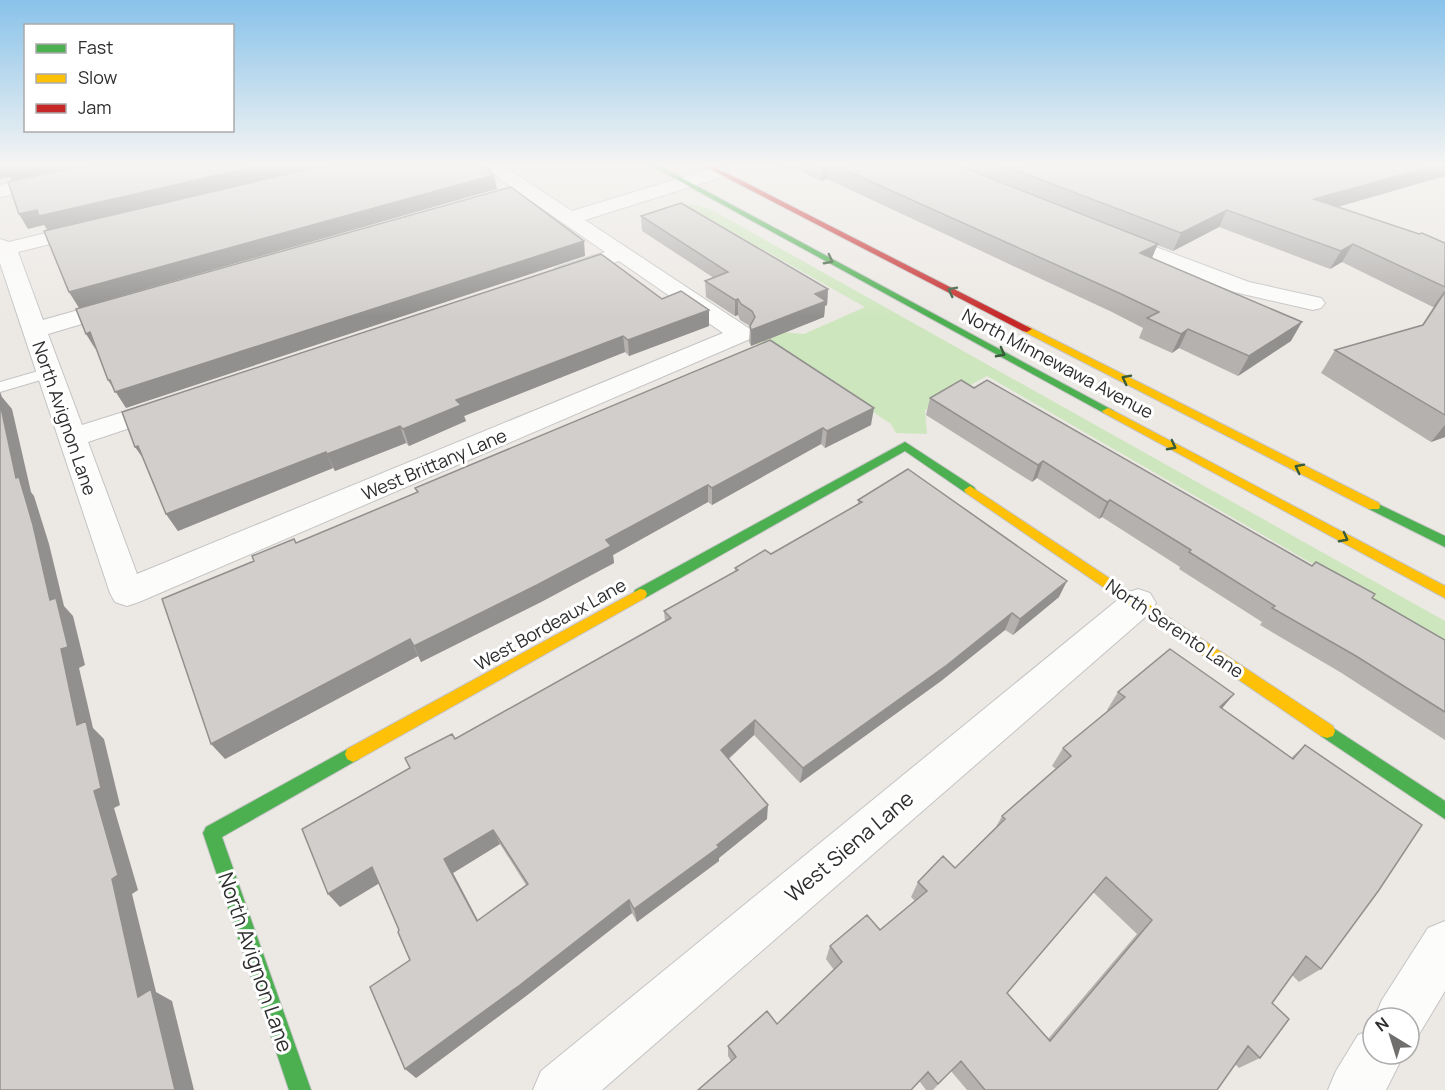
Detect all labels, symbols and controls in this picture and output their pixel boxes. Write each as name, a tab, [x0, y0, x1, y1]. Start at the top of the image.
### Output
legend	[24, 24, 234, 132]
text: Fast	[78, 35, 113, 59]
text: Slow	[78, 65, 118, 89]
text: Jam	[78, 95, 112, 119]
one-way arrow	[823, 253, 834, 264]
one-way arrow	[947, 286, 958, 298]
street label: North Minnewawa Avenue	[958, 302, 1158, 424]
street label: North Avignon Lane	[27, 338, 103, 498]
one-way arrow	[995, 346, 1005, 357]
one-way arrow	[1121, 375, 1132, 387]
street label: West Brittany Lane	[358, 423, 510, 505]
one-way arrow	[1166, 439, 1177, 450]
one-way arrow	[1295, 464, 1306, 475]
one-way arrow	[1338, 531, 1348, 542]
street label: West Bordeaux Lane	[470, 572, 630, 676]
street label: North Serento Lane	[1101, 573, 1249, 683]
street label: West Siena Lane	[779, 784, 919, 908]
street label: North Avignon Lane	[212, 868, 300, 1056]
north arrow	[1361, 1006, 1421, 1066]
text: N	[1370, 1012, 1393, 1036]

